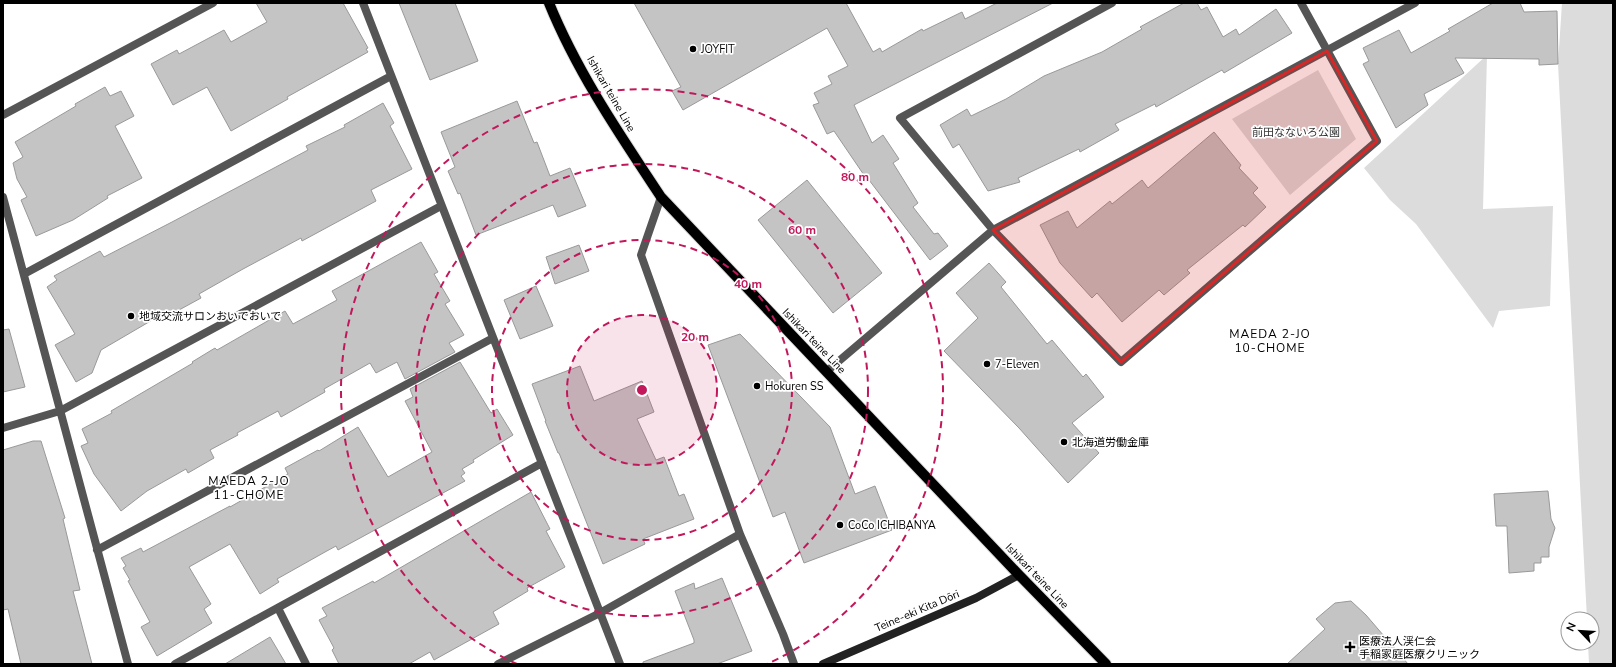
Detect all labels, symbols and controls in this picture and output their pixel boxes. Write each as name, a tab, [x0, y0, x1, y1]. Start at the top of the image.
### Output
place label: JOYFIT	[700, 42, 735, 57]
marker: JOYFIT	[688, 44, 698, 54]
street label: Ishikari teine Line	[583, 53, 639, 135]
park label: 前田なないろ公園	[1252, 125, 1340, 140]
text: 80 m	[841, 169, 869, 185]
text: 60 m	[788, 222, 816, 238]
text: 40 m	[734, 276, 762, 292]
street label: Ishikari teine Line	[779, 305, 849, 377]
place label: 地域交流サロンおいでおいで	[139, 309, 281, 324]
marker: 地域交流サロンおいでおいで	[126, 311, 136, 321]
district label: MAEDA 2-JO 10-CHOME	[1229, 326, 1311, 356]
text: 20 m	[681, 329, 709, 345]
place label: 7-Eleven	[995, 357, 1039, 372]
marker: 7-Eleven	[982, 359, 992, 369]
place label: Hokuren SS	[765, 379, 824, 394]
marker: Hokuren SS	[752, 381, 762, 391]
centre of rings	[635, 383, 649, 397]
place label: 北海道労働金庫	[1072, 435, 1149, 450]
marker: 北海道労働金庫	[1059, 437, 1069, 447]
district label: MAEDA 2-JO 11-CHOME	[208, 473, 290, 503]
place label: CoCo ICHIBANYA	[848, 518, 936, 533]
marker: CoCo ICHIBANYA	[835, 520, 845, 530]
street label: Ishikari teine Line	[1002, 540, 1072, 612]
street label: Teine-eki Kita Dōri	[872, 586, 962, 636]
north arrow	[1560, 611, 1600, 651]
text: N	[1563, 620, 1580, 634]
place label: 医療法人渓仁会 手稲家庭医療クリニック	[1359, 634, 1480, 662]
marker: 医療法人渓仁会 手稲家庭医療クリニック	[1344, 641, 1356, 653]

